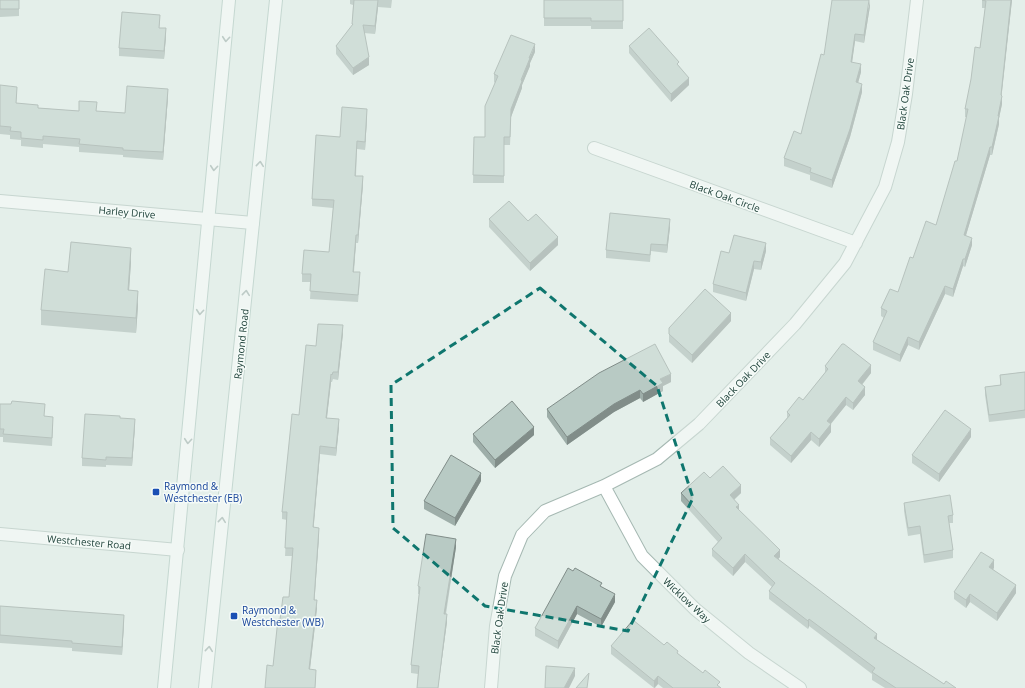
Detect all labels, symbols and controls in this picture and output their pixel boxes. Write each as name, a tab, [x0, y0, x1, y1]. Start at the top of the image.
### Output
one-way arrow	[221, 36, 230, 42]
street label: Black Oak Drive	[893, 57, 917, 131]
one-way arrow	[255, 161, 264, 167]
one-way arrow	[209, 165, 218, 171]
street label: Black Oak Circle	[688, 177, 763, 215]
street label: Harley Drive	[98, 203, 157, 222]
one-way arrow	[241, 290, 250, 296]
street label: Raymond Road	[230, 308, 252, 380]
one-way arrow	[196, 309, 205, 315]
street label: Black Oak Drive	[713, 348, 774, 410]
one-way arrow	[183, 438, 192, 444]
place label: Raymond & Westchester (EB)	[164, 479, 242, 505]
marker: Raymond & Westchester (EB)	[151, 487, 161, 497]
one-way arrow	[218, 517, 227, 523]
street label: Westchester Road	[46, 531, 132, 553]
street label: Wicklow Way	[660, 574, 715, 626]
street label: Black Oak Drive	[487, 581, 511, 655]
place label: Raymond & Westchester (WB)	[242, 603, 324, 629]
marker: Raymond & Westchester (WB)	[229, 611, 239, 621]
one-way arrow	[204, 646, 213, 652]

